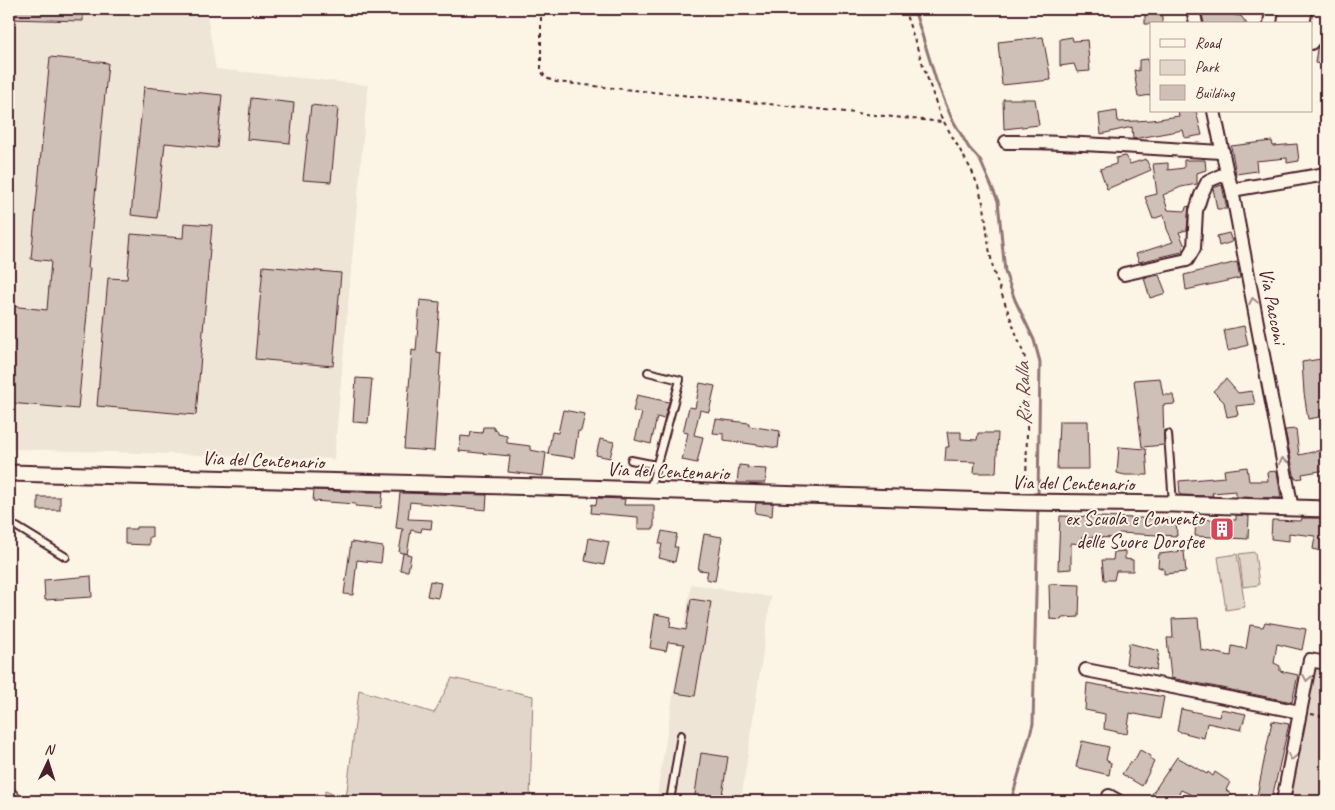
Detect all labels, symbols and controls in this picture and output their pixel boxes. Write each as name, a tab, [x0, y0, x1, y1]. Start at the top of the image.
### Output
legend	[1150, 22, 1312, 112]
text: Road	[1195, 34, 1222, 53]
text: Park	[1195, 58, 1220, 77]
text: Building	[1195, 84, 1235, 103]
street label: Via Pacconi	[1253, 266, 1293, 348]
one-way arrow	[1249, 297, 1259, 306]
water label: Rio Ralla	[1009, 360, 1037, 426]
street label: Via del Centenario	[201, 445, 326, 475]
street label: Via del Centenario	[606, 456, 731, 486]
one-way arrow	[1278, 456, 1288, 465]
street label: Via del Centenario	[1012, 469, 1136, 497]
place label: ex Scuola e Convento delle Suore Dorotee	[1065, 506, 1206, 554]
building icon: ex Scuola e Convento delle Suore Dorotee	[1209, 516, 1235, 542]
one-way arrow	[1302, 673, 1312, 682]
north arrow	[22, 738, 72, 788]
text: N	[44, 741, 56, 758]
one-way arrow	[1287, 752, 1298, 761]

